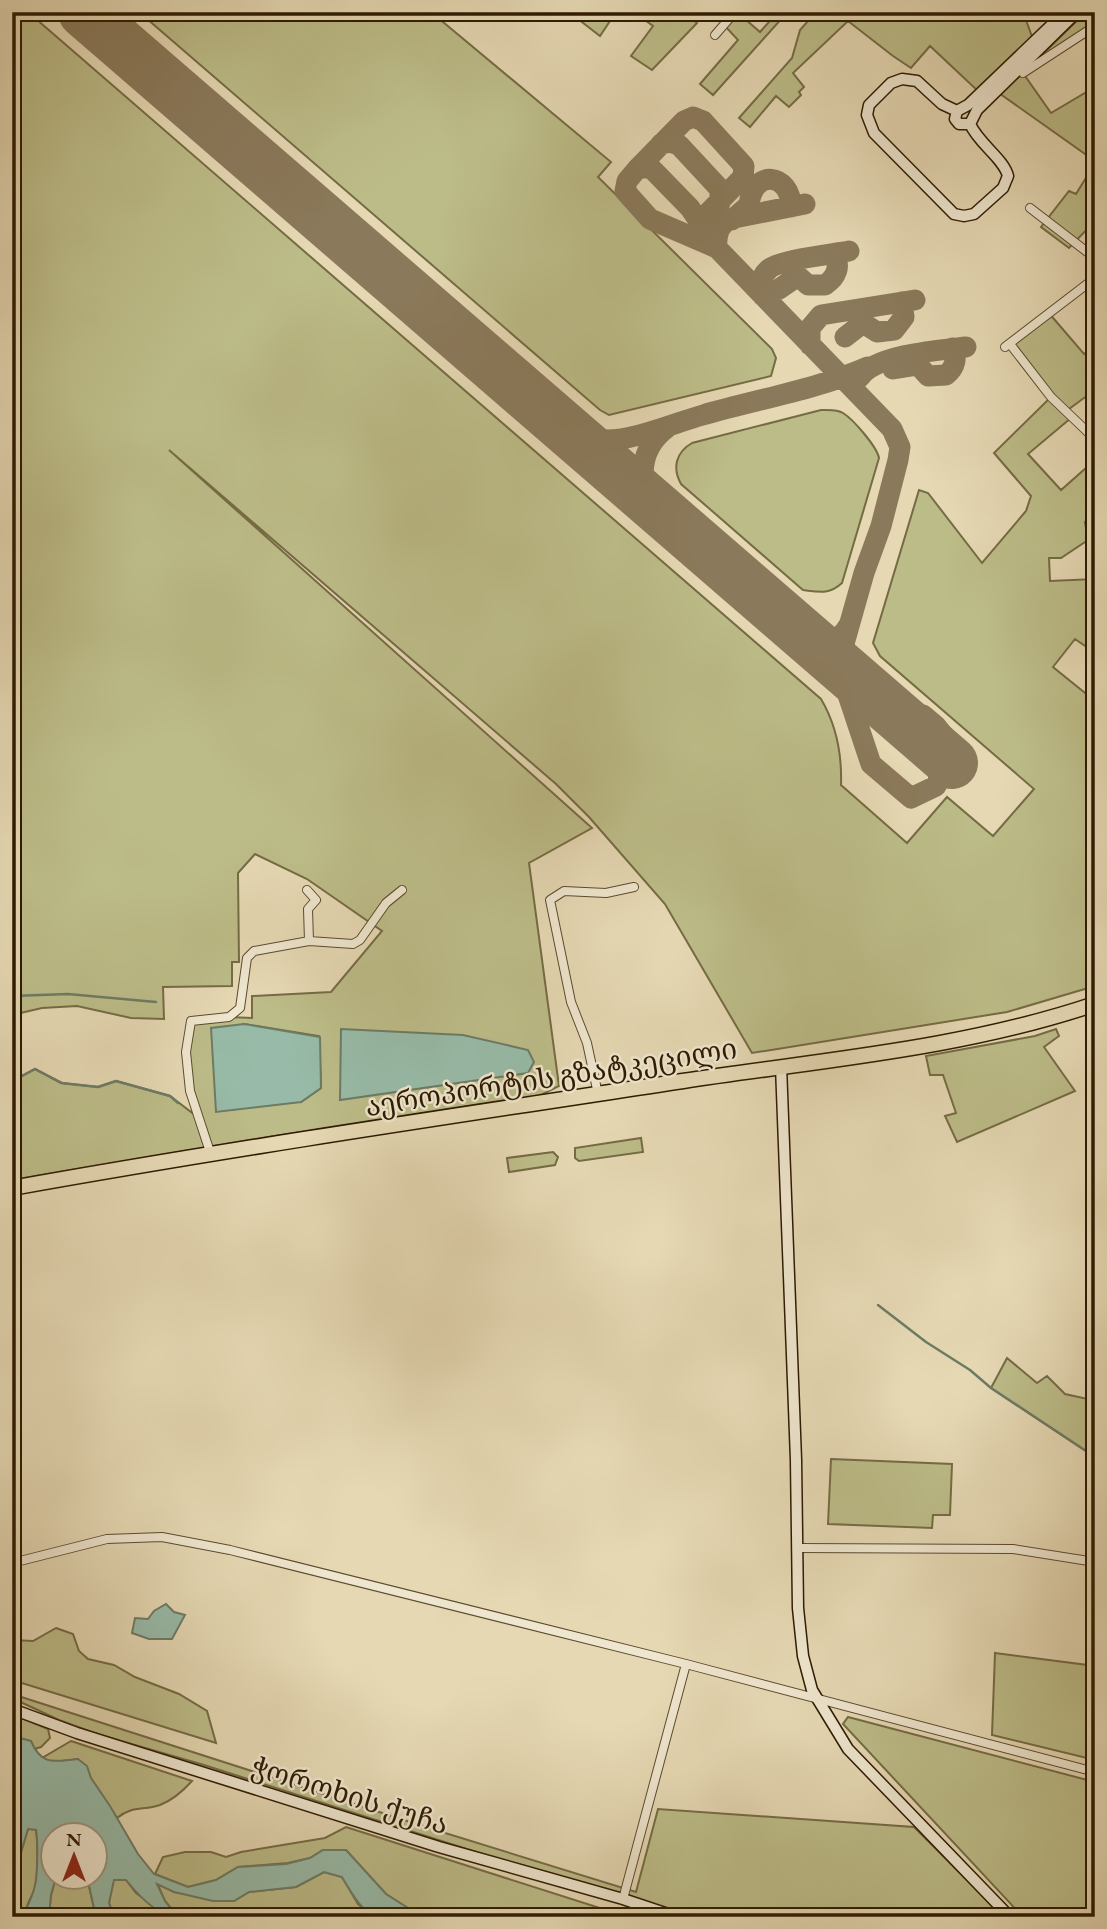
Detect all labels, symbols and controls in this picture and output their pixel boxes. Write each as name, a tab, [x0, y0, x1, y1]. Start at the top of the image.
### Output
street label: აეროპორტის გზატკეცილი	[363, 1030, 739, 1124]
street label: ჭოროხის ქუჩა	[247, 1748, 453, 1842]
north arrow	[38, 1820, 108, 1890]
text: N	[66, 1827, 82, 1852]

